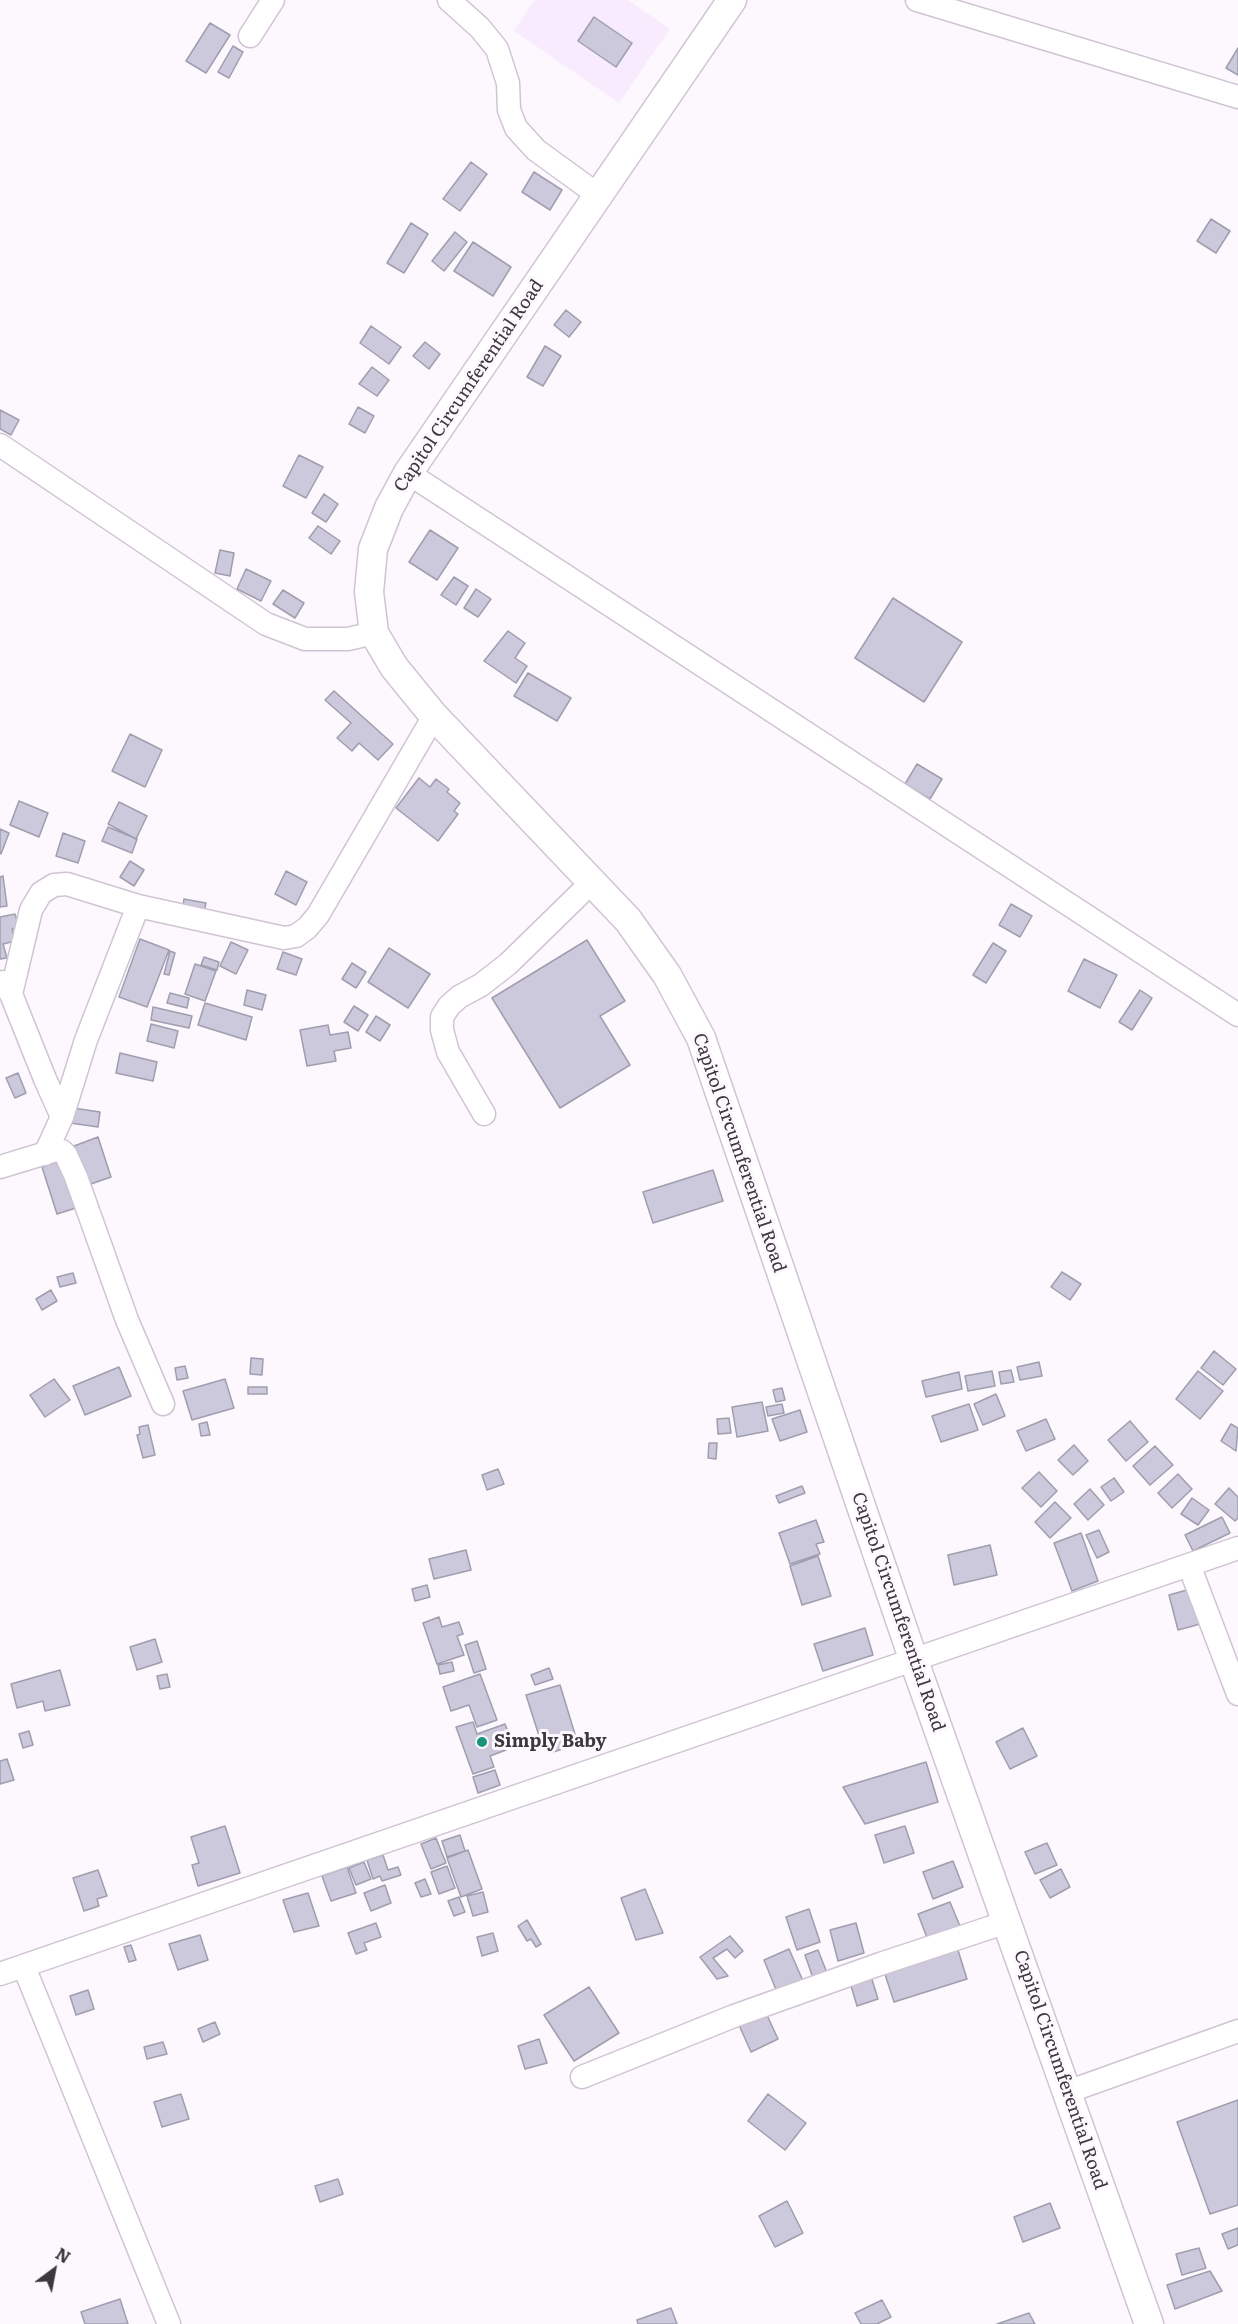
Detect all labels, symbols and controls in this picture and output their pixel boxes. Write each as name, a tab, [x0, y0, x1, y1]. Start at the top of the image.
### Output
street label: Capitol Circumferential Road	[390, 276, 548, 496]
street label: Capitol Circumferential Road	[688, 1031, 790, 1275]
street label: Capitol Circumferential Road	[847, 1490, 949, 1734]
place label: Simply Baby	[494, 1731, 607, 1753]
marker: Simply Baby	[475, 1735, 489, 1749]
street label: Capitol Circumferential Road	[1009, 1948, 1111, 2192]
north arrow	[24, 2240, 84, 2300]
text: N	[51, 2241, 76, 2268]

